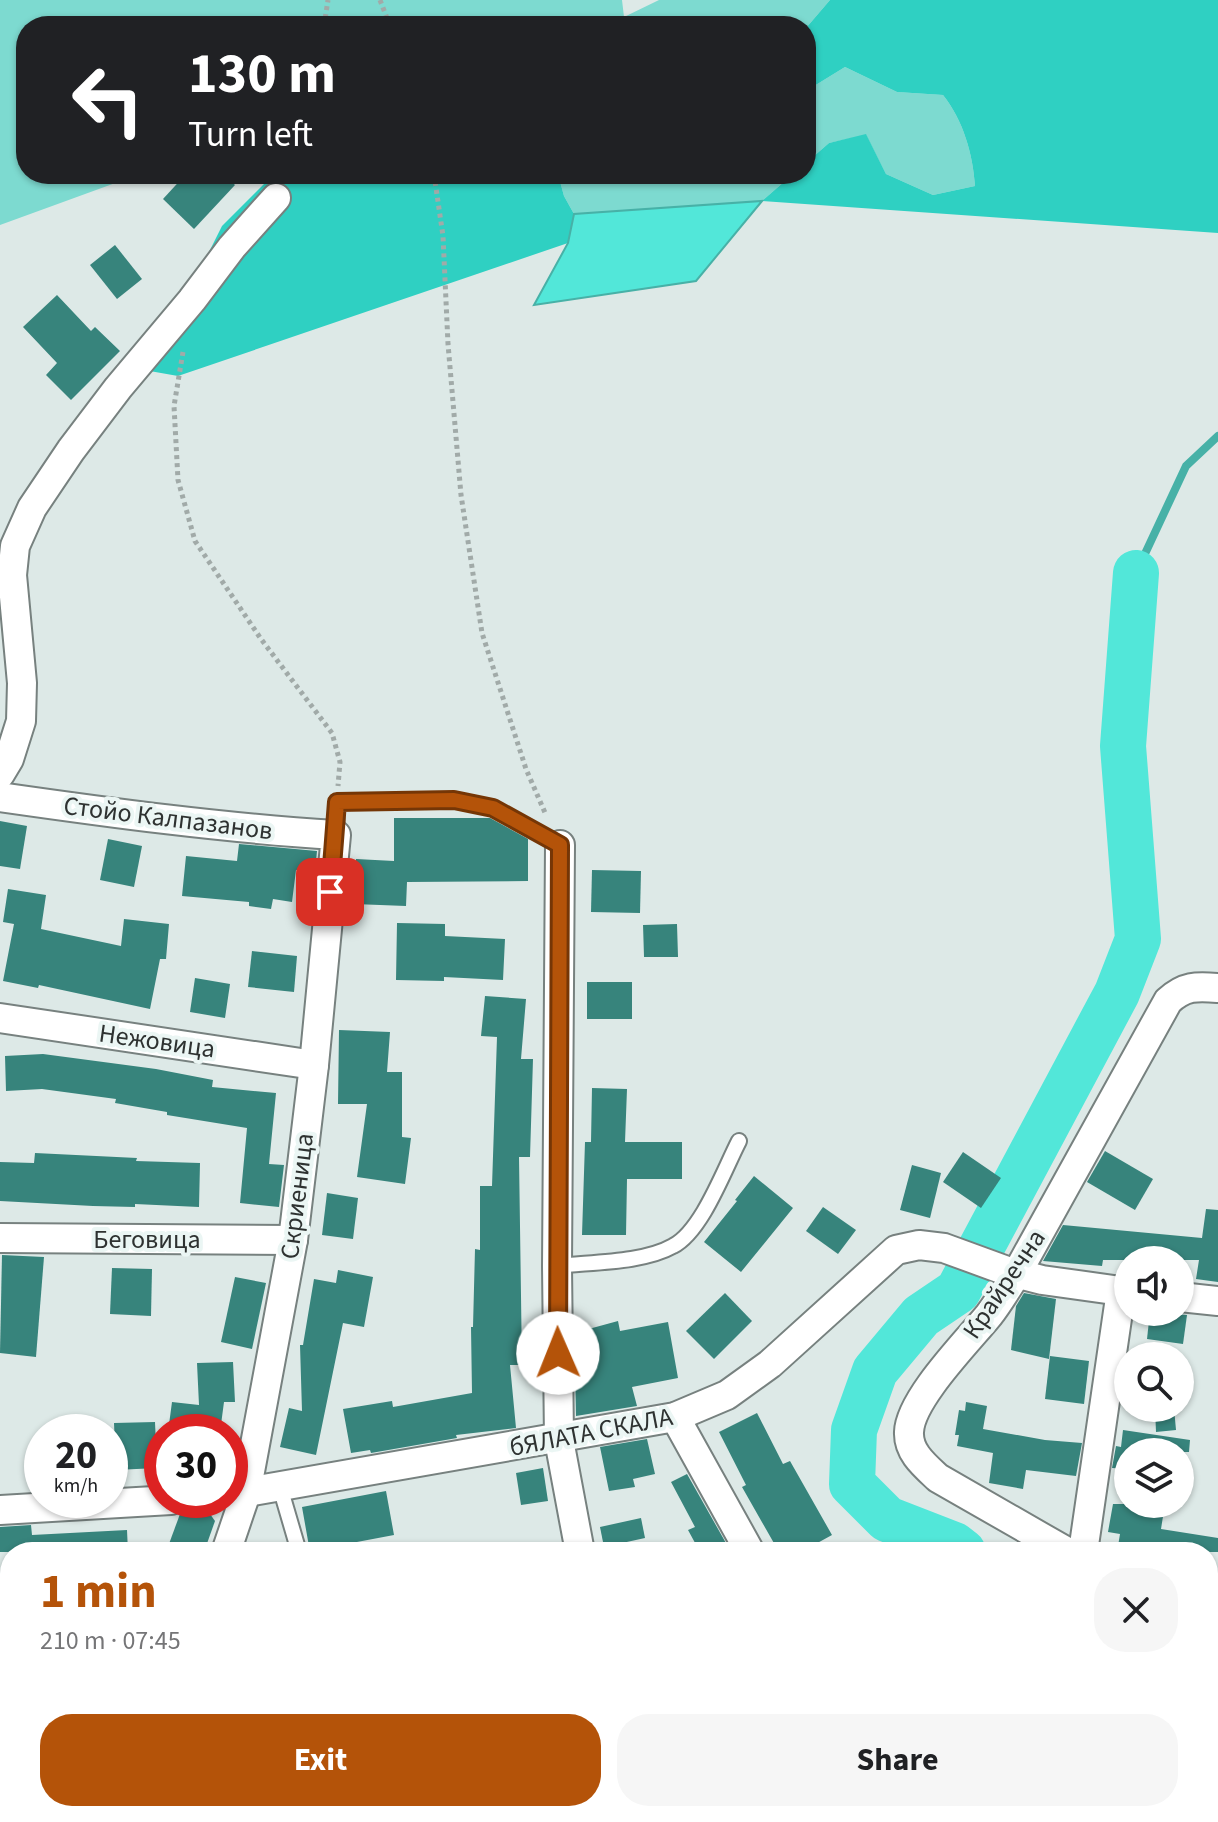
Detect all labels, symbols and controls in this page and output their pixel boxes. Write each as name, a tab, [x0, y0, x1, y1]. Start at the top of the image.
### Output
text: 130 m	[188, 35, 336, 114]
icon: left	[56, 48, 160, 152]
text: Turn left	[188, 109, 313, 160]
street label: Стойо Калпазанов	[61, 787, 275, 849]
pin	[296, 858, 364, 926]
icon: arrive	[308, 870, 352, 914]
street label: Нежовица	[97, 1015, 217, 1067]
street label: Скриеница	[271, 1131, 323, 1261]
street label: Беговица	[93, 1221, 201, 1258]
street label: Крайречна	[954, 1222, 1054, 1346]
map controls	[1114, 1246, 1194, 1518]
button: sound	[1114, 1246, 1194, 1326]
position arrow	[516, 1311, 600, 1395]
button: search	[1114, 1342, 1194, 1422]
street label: бЯЛАТА СКАЛА	[506, 1398, 677, 1466]
speed limit sign: 30	[144, 1414, 248, 1518]
text: 20	[55, 1427, 97, 1484]
button: layers	[1114, 1438, 1194, 1518]
text: km/h	[54, 1472, 98, 1500]
text: 1 min	[40, 1558, 157, 1626]
button: close	[1094, 1568, 1178, 1652]
text: 210 m · 07:45	[40, 1622, 181, 1659]
button: Exit	[40, 1714, 601, 1806]
button: Share	[617, 1714, 1178, 1806]

